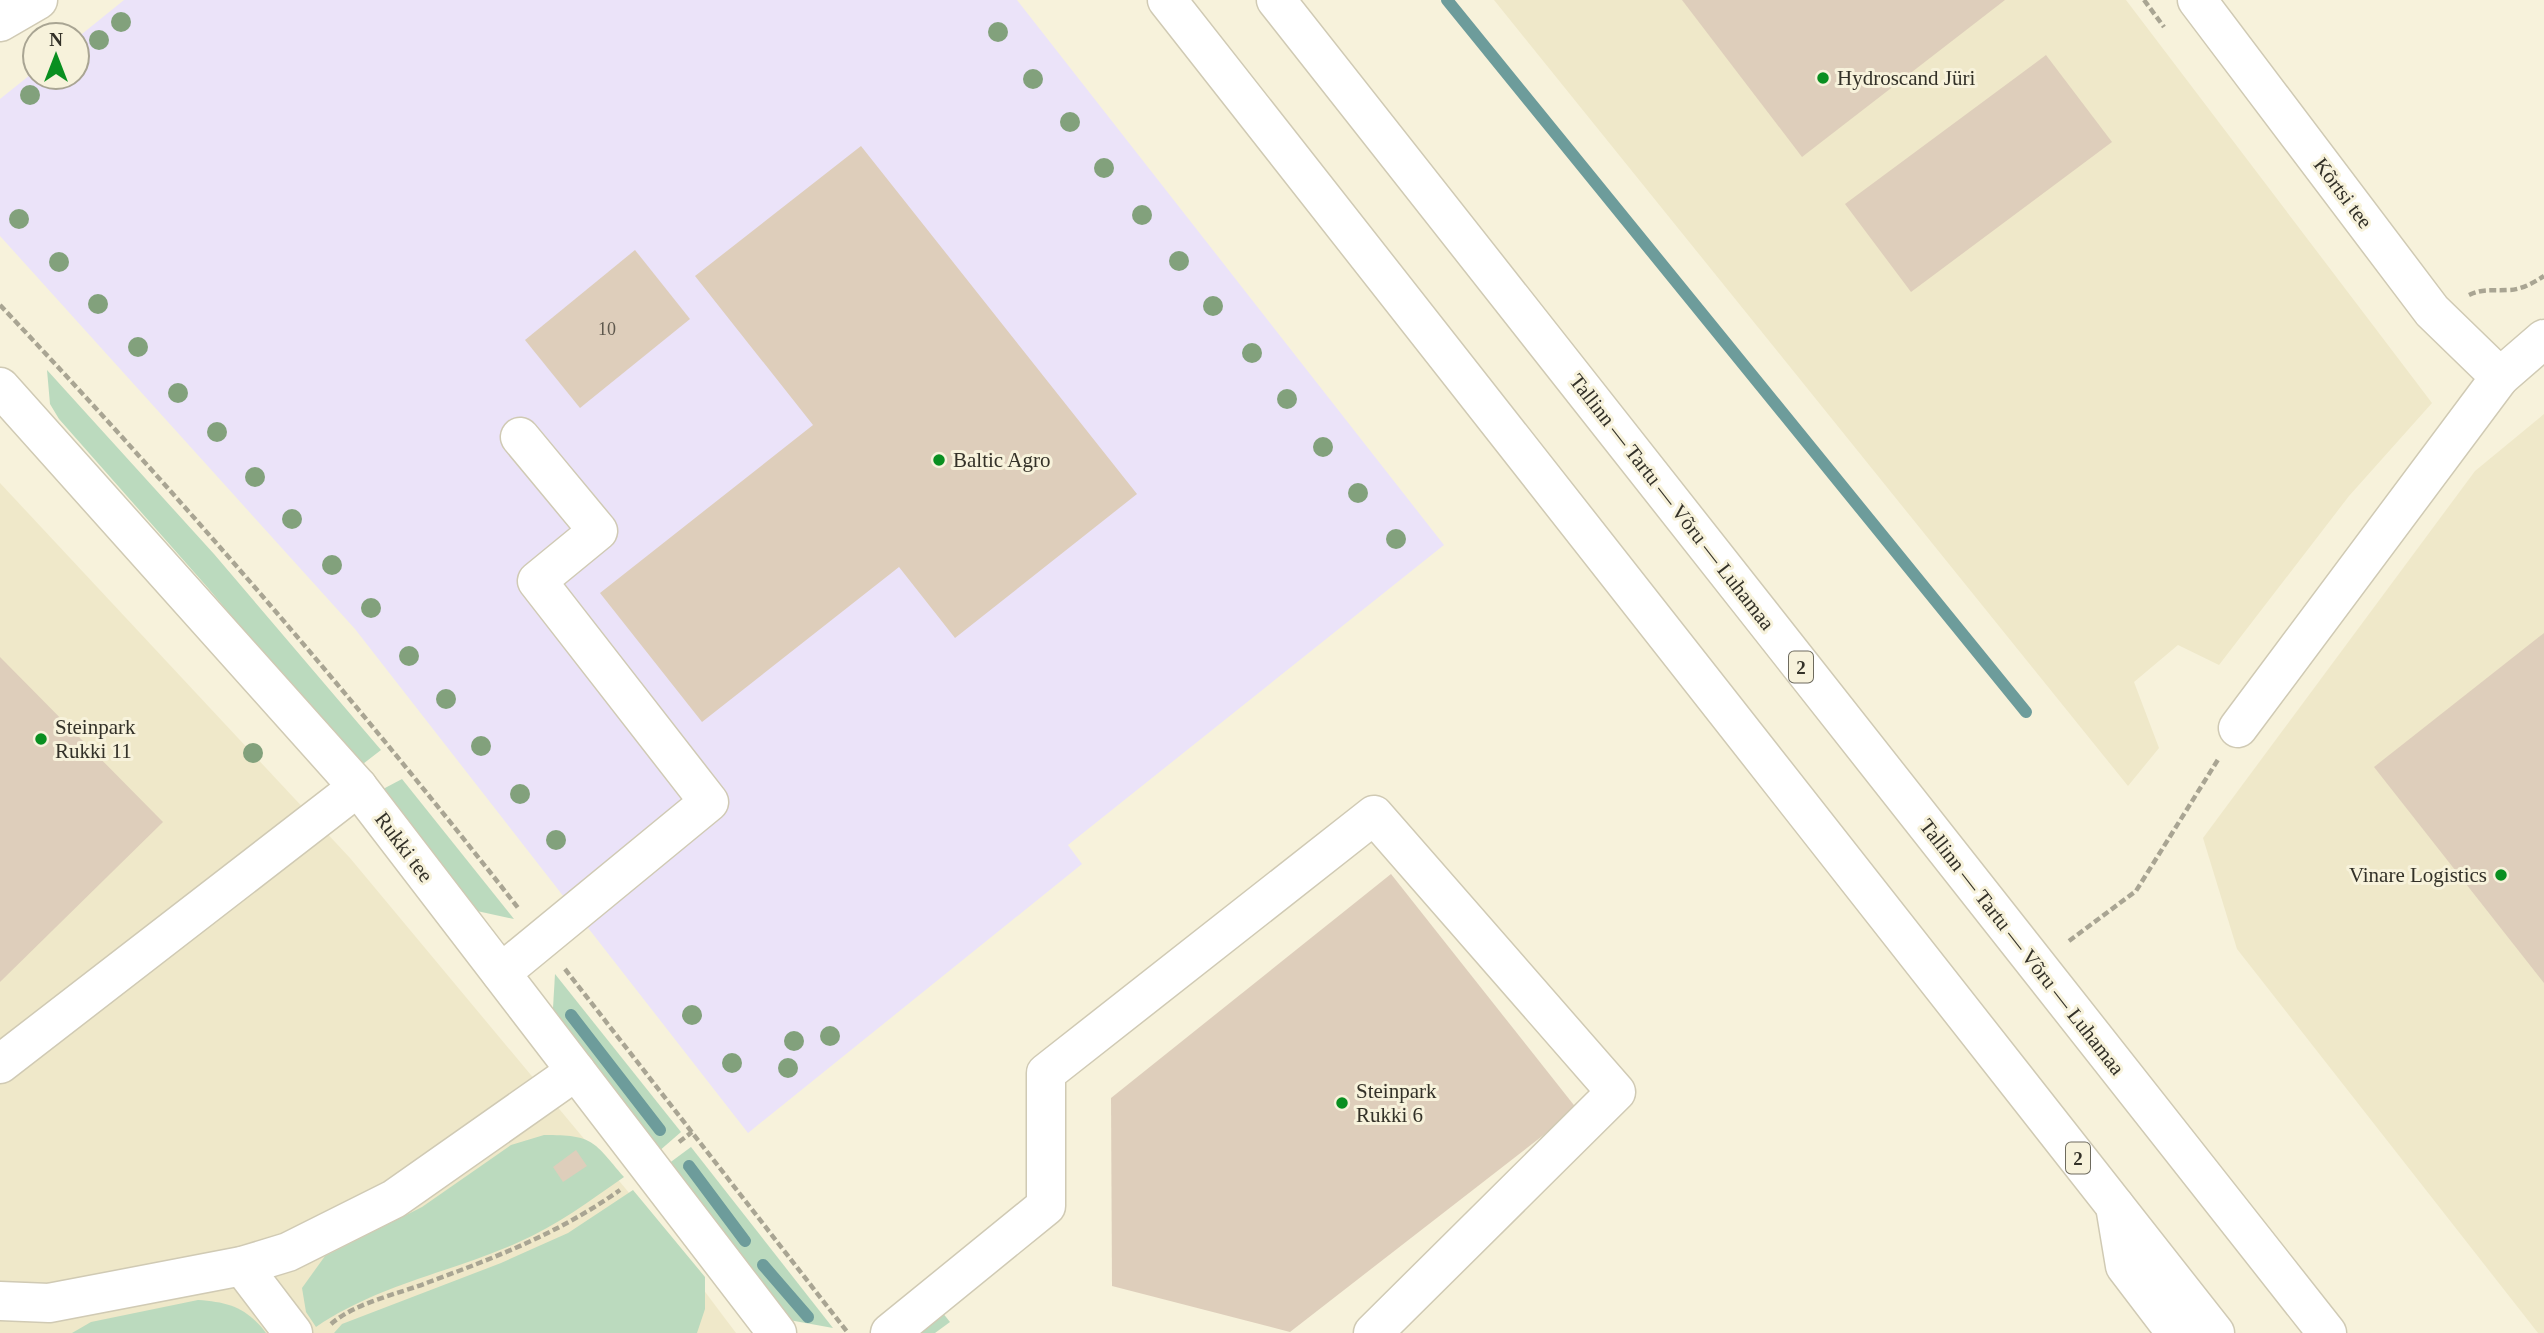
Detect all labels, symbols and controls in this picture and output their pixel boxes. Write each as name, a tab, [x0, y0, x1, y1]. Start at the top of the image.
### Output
north arrow	[21, 21, 91, 91]
text: N	[49, 29, 63, 50]
place label: Hydroscand Jüri	[1837, 66, 1975, 90]
marker: Hydroscand Jüri	[1815, 70, 1831, 86]
street label: Kõrtsi tee	[2309, 153, 2377, 233]
house number: 10	[598, 319, 616, 339]
street label: Tallinn — Tartu — Võru — Luhamaa	[1565, 369, 1780, 635]
place label: Baltic Agro	[953, 448, 1050, 472]
marker: Baltic Agro	[931, 452, 947, 468]
road number: 2	[1789, 652, 1813, 682]
place label: Steinpark Rukki 11	[55, 715, 136, 763]
marker: Steinpark Rukki 11	[33, 731, 49, 747]
street label: Rukki tee	[370, 807, 438, 887]
street label: Tallinn — Tartu — Võru — Luhamaa	[1915, 814, 2130, 1080]
place label: Vinare Logistics	[2349, 863, 2487, 887]
marker: Vinare Logistics	[2493, 867, 2509, 883]
place label: Steinpark Rukki 6	[1356, 1079, 1437, 1127]
marker: Steinpark Rukki 6	[1334, 1095, 1350, 1111]
road number: 2	[2066, 1142, 2090, 1174]

